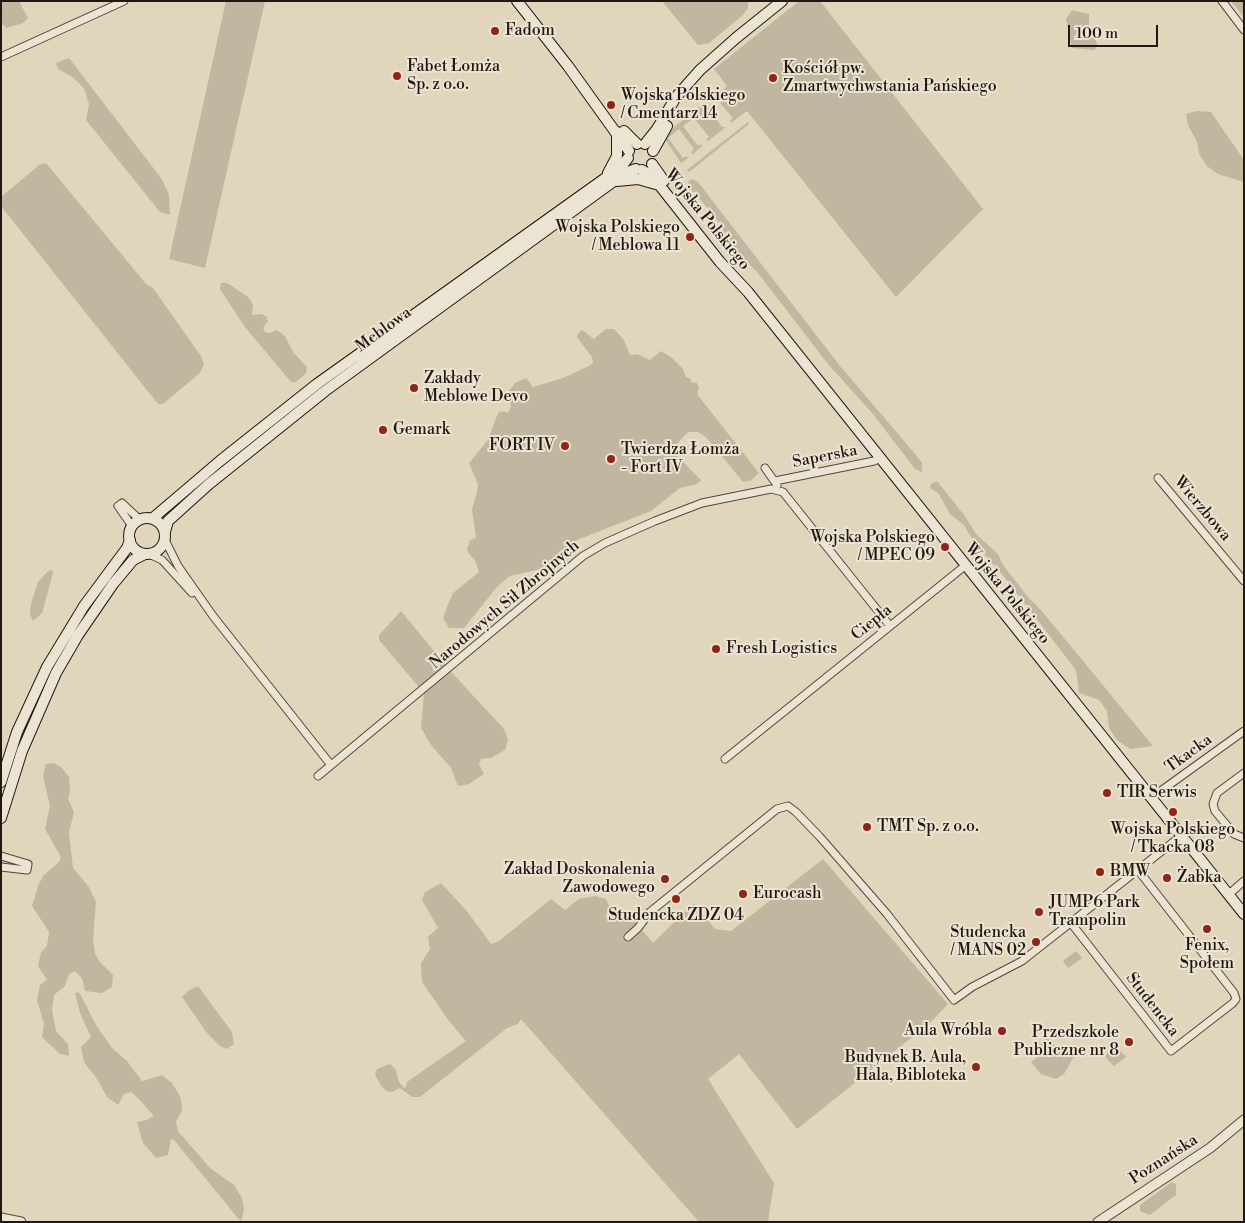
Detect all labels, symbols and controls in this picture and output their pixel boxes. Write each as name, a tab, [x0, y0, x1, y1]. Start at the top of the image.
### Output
scale bar	[1070, 15, 1160, 47]
place label: Fadom	[505, 21, 555, 41]
text: 100 m	[1076, 24, 1118, 43]
marker: Fadom	[489, 25, 501, 37]
place label: Fabet Łomża Sp. z o.o.	[407, 57, 500, 95]
place label: Kościół pw. Zmartwychwstania Pańskiego	[783, 59, 997, 97]
marker: Fabet Łomża Sp. z o.o.	[391, 70, 403, 82]
marker: Kościół pw. Zmartwychwstania Pańskiego	[767, 72, 779, 84]
place label: Wojska Polskiego / Cmentarz 14	[621, 86, 746, 124]
marker: Wojska Polskiego / Cmentarz 14	[605, 99, 617, 111]
street label: Wojska Polskiego	[660, 166, 754, 274]
place label: Wojska Polskiego / Meblowa 11	[555, 218, 680, 256]
marker: Wojska Polskiego / Meblowa 11	[684, 231, 696, 243]
street label: Meblowa	[352, 303, 416, 357]
place label: Zakłady Meblowe Devo	[424, 369, 528, 407]
marker: Zakłady Meblowe Devo	[408, 382, 420, 394]
place label: Gemark	[393, 420, 450, 440]
marker: Gemark	[377, 424, 389, 436]
place label: FORT IV	[489, 436, 555, 456]
marker: FORT IV	[559, 440, 571, 452]
place label: Twierdza Łomża - Fort IV	[621, 440, 740, 478]
street label: Saperska	[791, 441, 859, 473]
marker: Twierdza Łomża - Fort IV	[605, 453, 617, 465]
street label: Wierzbowa	[1169, 473, 1235, 545]
place label: Wojska Polskiego / MPEC 09	[810, 528, 935, 566]
street label: Narodowych Sił Zbrojnych	[426, 537, 584, 673]
street label: Wojska Polskiego	[960, 540, 1054, 648]
marker: Wojska Polskiego / MPEC 09	[939, 541, 951, 553]
street label: Ciepła	[848, 601, 896, 645]
place label: Fresh Logistics	[726, 639, 837, 659]
marker: Fresh Logistics	[710, 643, 722, 655]
street label: Tkacka	[1162, 731, 1216, 777]
place label: TIR Serwis	[1117, 783, 1197, 803]
marker: TIR Serwis	[1101, 787, 1113, 799]
marker: Wojska Polskiego / Tkacka 08	[1167, 806, 1179, 818]
place label: TMT Sp. z o.o.	[877, 817, 979, 837]
place label: Wojska Polskiego / Tkacka 08	[1111, 820, 1235, 858]
marker: TMT Sp. z o.o.	[861, 821, 873, 833]
place label: Zakład Doskonalenia Zawodowego	[504, 860, 655, 898]
place label: BMW	[1110, 862, 1150, 882]
marker: BMW	[1094, 866, 1106, 878]
place label: Żabka	[1177, 868, 1222, 888]
marker: Żabka	[1161, 872, 1173, 884]
marker: Zakład Doskonalenia Zawodowego	[659, 873, 671, 885]
place label: Eurocash	[753, 884, 822, 904]
marker: Eurocash	[737, 888, 749, 900]
marker: Studencka ZDZ 04	[670, 893, 682, 905]
place label: JUMP6 Park Trampolin	[1049, 893, 1140, 931]
place label: Studencka ZDZ 04	[608, 906, 744, 926]
marker: JUMP6 Park Trampolin	[1033, 906, 1045, 918]
place label: Studencka / MANS 02	[950, 923, 1026, 961]
marker: Fenix, Społem	[1201, 923, 1213, 935]
marker: Studencka / MANS 02	[1030, 936, 1042, 948]
place label: Fenix, Społem	[1180, 936, 1234, 974]
street label: Studencka	[1121, 969, 1183, 1041]
place label: Aula Wróbla	[904, 1021, 992, 1041]
place label: Przedszkole Publiczne nr 8	[1013, 1023, 1119, 1061]
marker: Aula Wróbla	[996, 1025, 1008, 1037]
marker: Przedszkole Publiczne nr 8	[1123, 1036, 1135, 1048]
place label: Budynek B. Aula, Hala, Bibloteka	[845, 1048, 966, 1086]
marker: Budynek B. Aula, Hala, Bibloteka	[970, 1061, 982, 1073]
street label: Poznańska	[1126, 1131, 1202, 1189]

